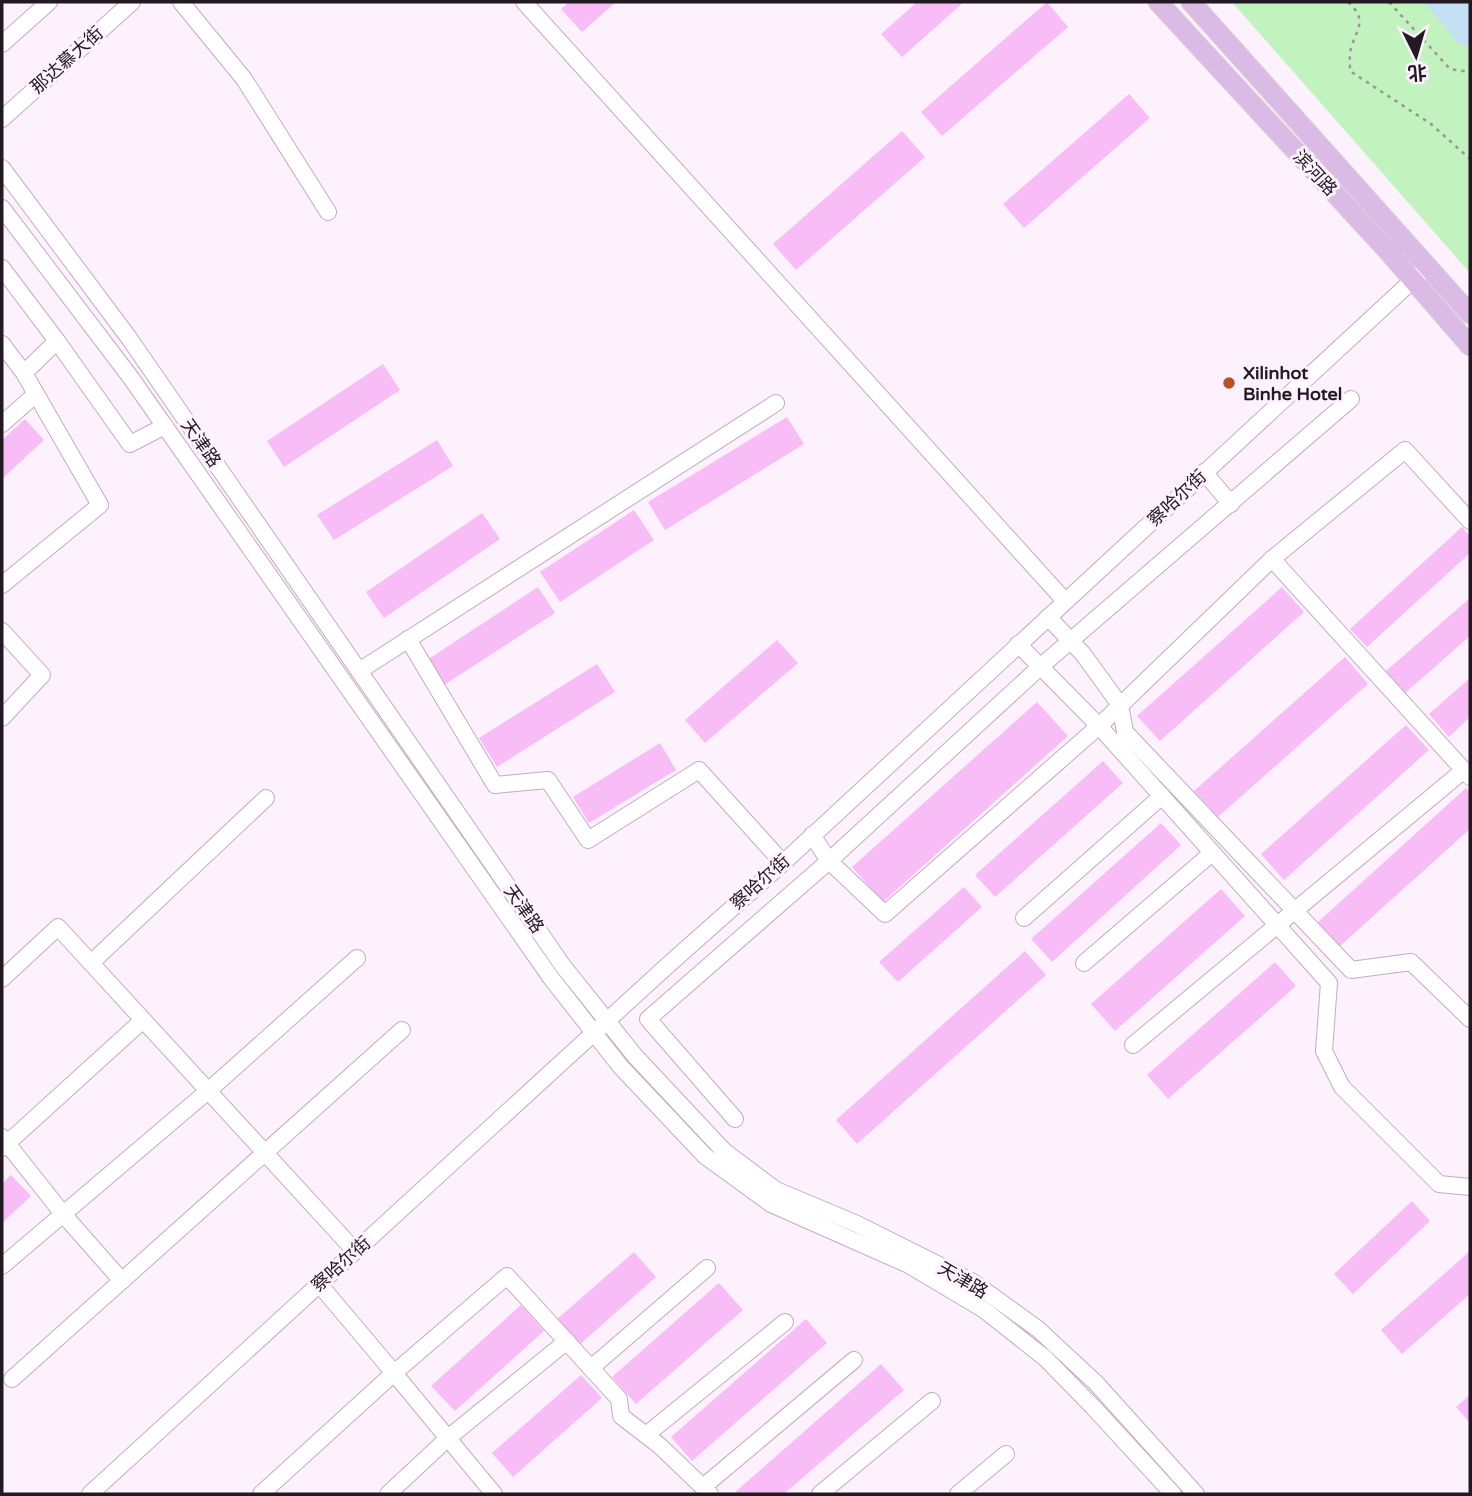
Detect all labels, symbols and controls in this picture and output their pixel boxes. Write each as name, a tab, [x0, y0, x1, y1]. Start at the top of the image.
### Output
north arrow	[1381, 21, 1451, 91]
street label: 那达慕大街	[26, 22, 108, 98]
text: 北	[1407, 60, 1428, 84]
street label: 滨河路	[1289, 146, 1341, 200]
place label: Xilinhot Binhe Hotel	[1243, 362, 1342, 405]
marker: Xilinhot Binhe Hotel	[1221, 375, 1237, 391]
street label: 天津路	[177, 415, 225, 471]
street label: 察哈尔街	[1143, 465, 1211, 531]
street label: 察哈尔街	[726, 850, 794, 914]
street label: 天津路	[500, 881, 548, 937]
street label: 察哈尔街	[307, 1232, 375, 1296]
street label: 天津路	[934, 1257, 992, 1303]

